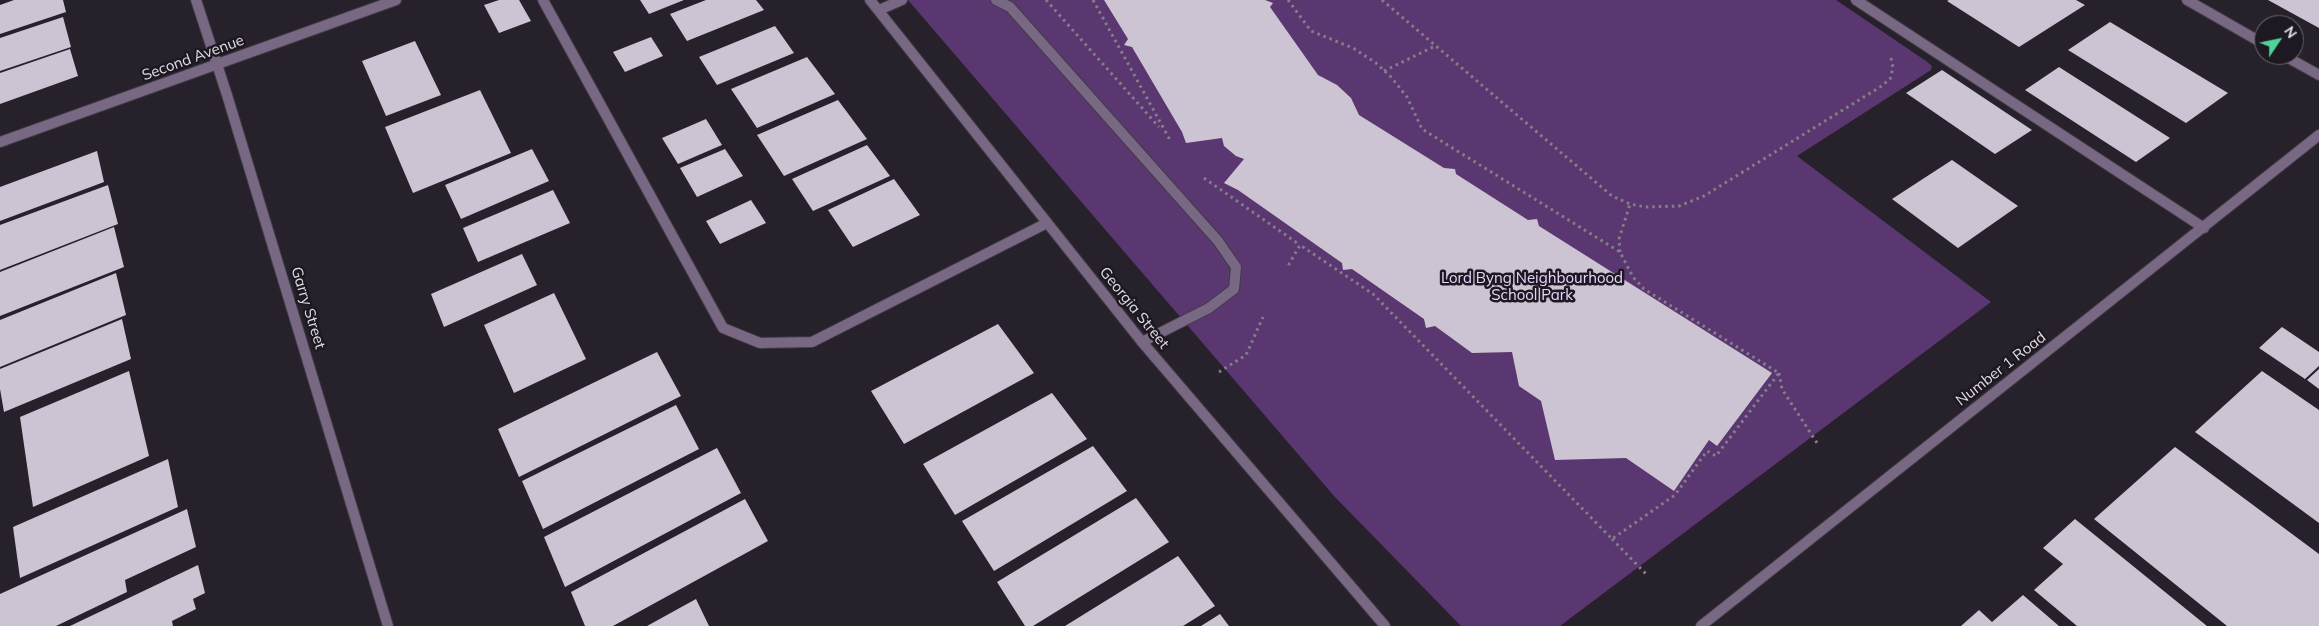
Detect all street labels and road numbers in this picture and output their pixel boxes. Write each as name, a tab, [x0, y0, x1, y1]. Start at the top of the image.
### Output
street label: Second Avenue	[140, 31, 246, 85]
street label: Georgia Street	[1096, 263, 1172, 353]
street label: Garry Street	[287, 265, 329, 351]
street label: Number 1 Road	[1952, 328, 2050, 410]

